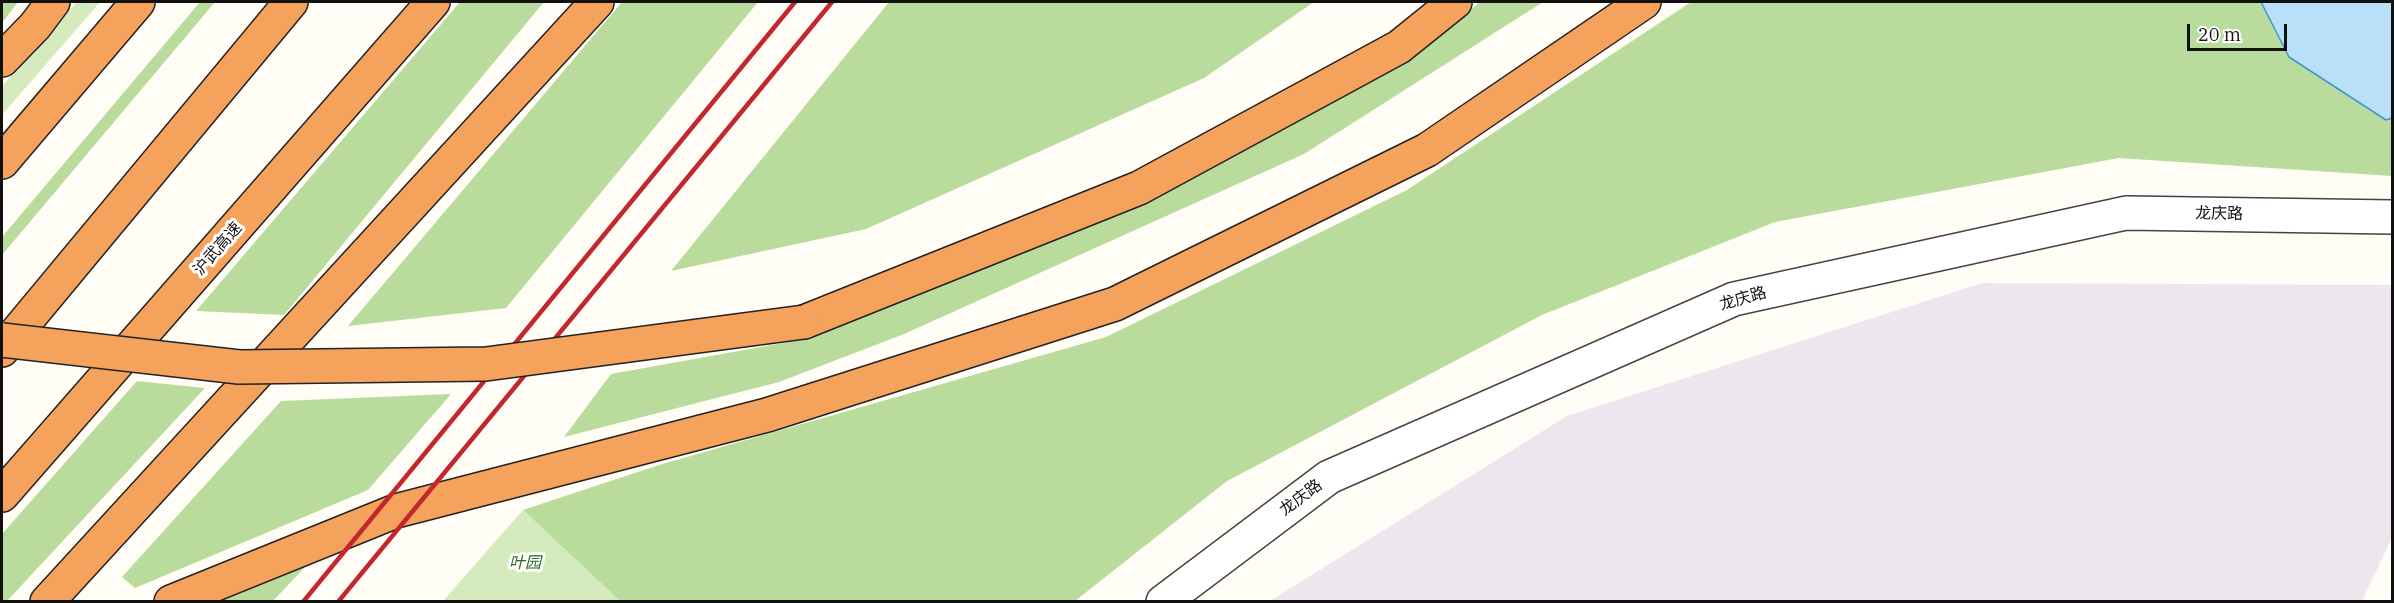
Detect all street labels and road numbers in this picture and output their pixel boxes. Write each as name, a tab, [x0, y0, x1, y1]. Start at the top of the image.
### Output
street label: 龙庆路	[2195, 204, 2243, 224]
street label: 沪武高速	[190, 219, 246, 279]
street label: 龙庆路	[1717, 283, 1769, 315]
street label: 龙庆路	[1276, 476, 1326, 520]

